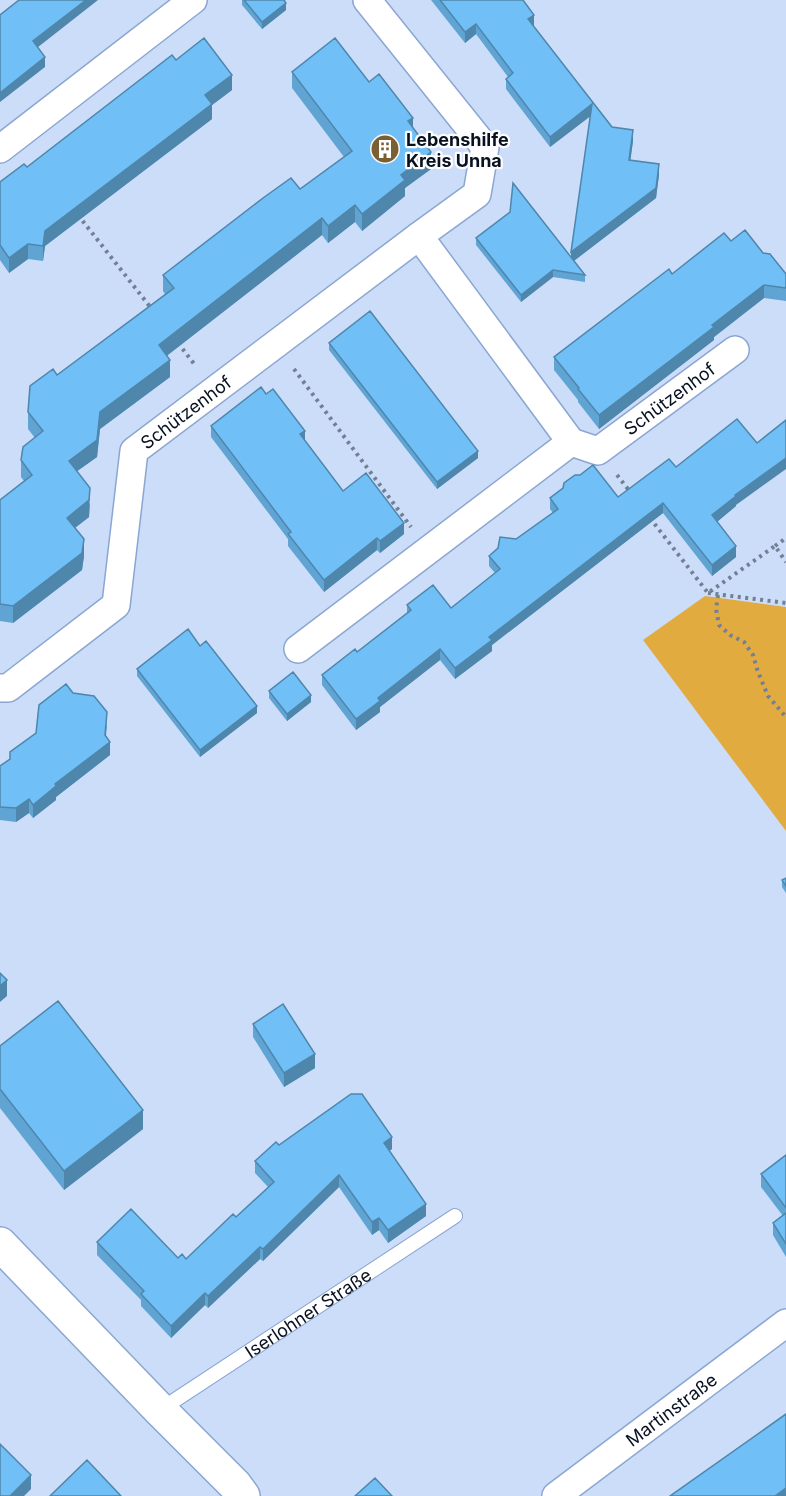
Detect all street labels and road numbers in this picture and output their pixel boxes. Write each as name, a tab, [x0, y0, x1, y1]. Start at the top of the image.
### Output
street label: Schützenhof	[620, 358, 719, 439]
street label: Schützenhof	[136, 371, 235, 453]
street label: Iserlohner Straße	[241, 1264, 375, 1362]
street label: Martinstraße	[622, 1369, 721, 1450]

